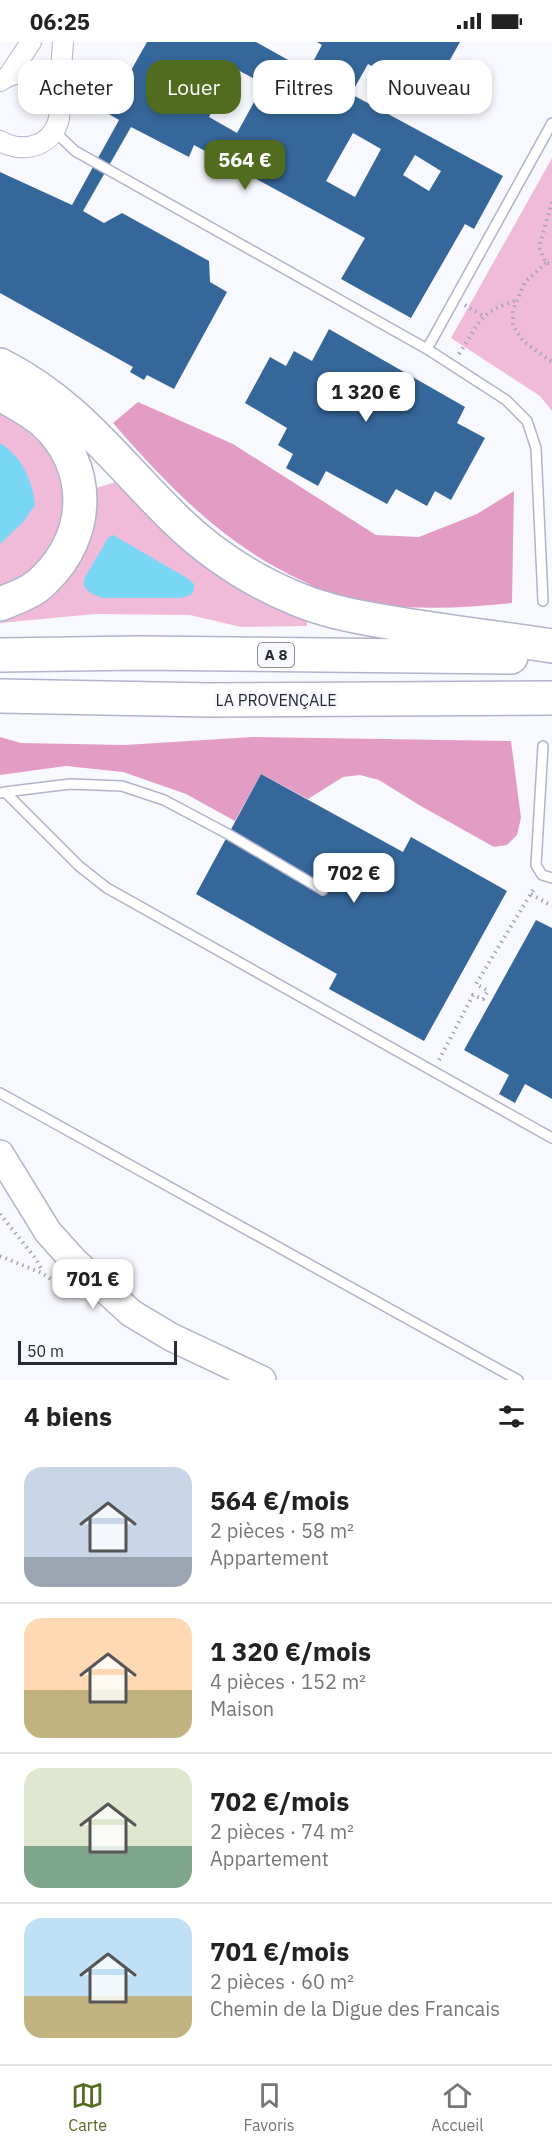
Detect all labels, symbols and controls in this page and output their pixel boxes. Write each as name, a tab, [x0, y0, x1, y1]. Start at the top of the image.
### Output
text: 06:25	[30, 7, 90, 36]
chip: Acheter	[18, 60, 134, 114]
chip: Louer	[146, 60, 241, 114]
chip: Filtres	[253, 60, 355, 114]
chip: Nouveau	[367, 60, 492, 114]
pin: 564 €	[203, 140, 287, 191]
text: 564 €	[218, 146, 272, 173]
pin: 1 320 €	[311, 372, 421, 423]
text: 1 320 €	[331, 378, 401, 405]
road number: A 8	[258, 643, 294, 667]
street label: LA PROVENÇALE	[215, 690, 337, 710]
pin: 702 €	[312, 853, 396, 904]
text: 702 €	[327, 859, 381, 886]
pin: 701 €	[51, 1259, 135, 1310]
text: 701 €	[66, 1265, 120, 1292]
scale bar	[18, 1338, 177, 1366]
text: 50 m	[27, 1341, 64, 1361]
text: 4 biens	[24, 1399, 112, 1433]
icon: filters	[495, 1400, 528, 1433]
text: 564 €/mois	[210, 1483, 349, 1517]
icon: home	[72, 1491, 144, 1563]
text: 2 pièces · 58 m²	[210, 1517, 354, 1544]
text: Appartement	[210, 1544, 329, 1571]
text: 1 320 €/mois	[210, 1634, 371, 1668]
icon: home	[72, 1642, 144, 1714]
text: 4 pièces · 152 m²	[210, 1668, 366, 1695]
text: Maison	[210, 1695, 274, 1722]
text: 702 €/mois	[210, 1784, 349, 1818]
icon: home	[72, 1792, 144, 1864]
text: 2 pièces · 74 m²	[210, 1818, 354, 1845]
text: Appartement	[210, 1845, 329, 1872]
text: 701 €/mois	[210, 1934, 349, 1968]
icon: home	[72, 1942, 144, 2014]
text: 2 pièces · 60 m²	[210, 1968, 354, 1995]
text: Chemin de la Digue des Francais	[210, 1995, 500, 2022]
tab: Carte	[68, 2079, 107, 2135]
tab: Favoris	[244, 2079, 295, 2135]
tab: Accueil	[431, 2079, 484, 2135]

